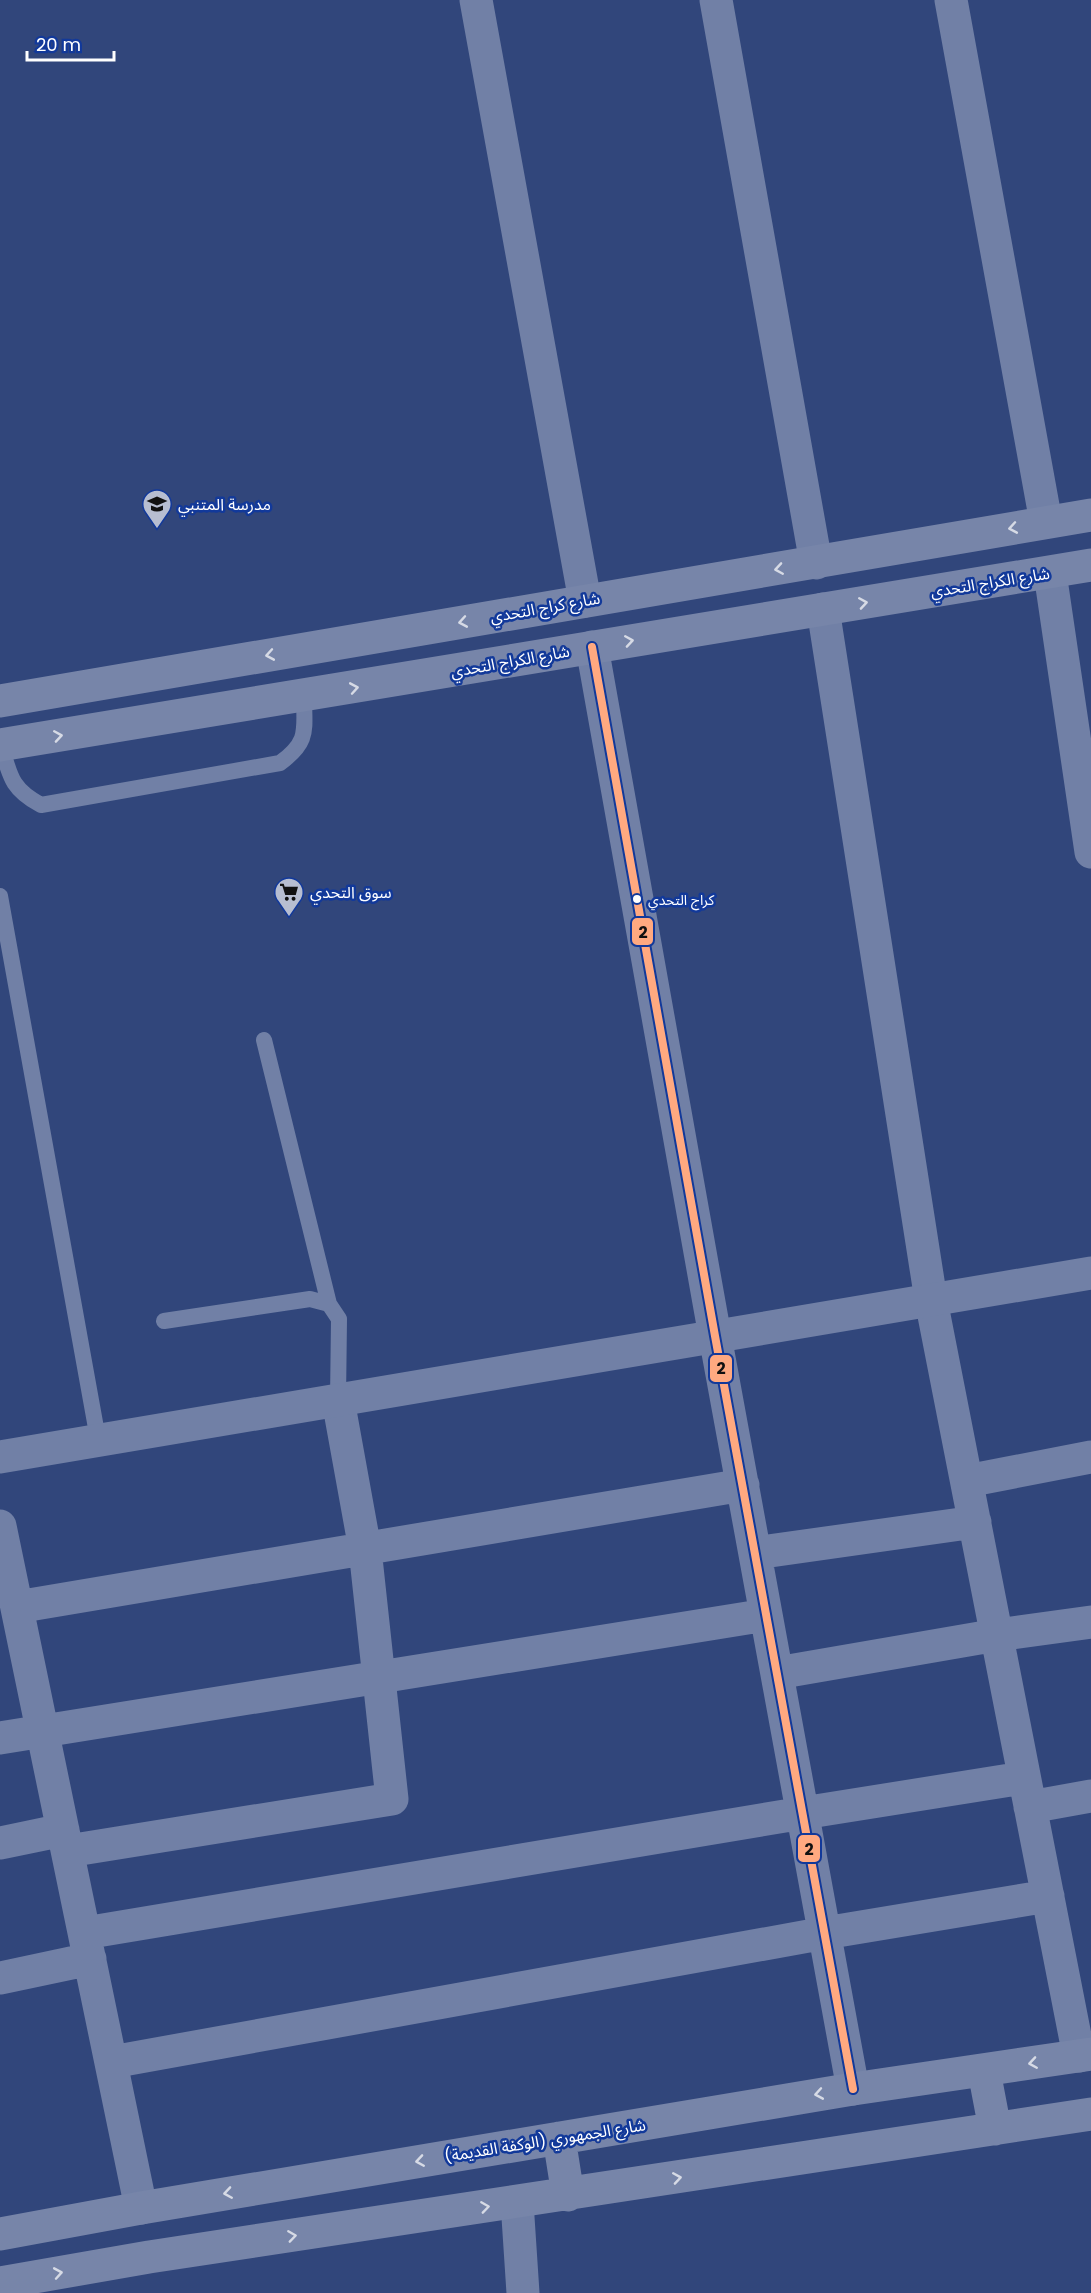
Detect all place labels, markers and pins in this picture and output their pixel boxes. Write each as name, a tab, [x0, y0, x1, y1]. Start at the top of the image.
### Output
school or university icon: مدرسة المتنبي	[141, 488, 173, 530]
place label: مدرسة المتنبي	[178, 493, 271, 517]
supermarket icon: سوق التحدي	[273, 876, 305, 918]
place label: سوق التحدي	[310, 881, 392, 905]
place label: كراج التحدي	[648, 890, 714, 911]
marker: كراج التحدي	[631, 893, 643, 905]

